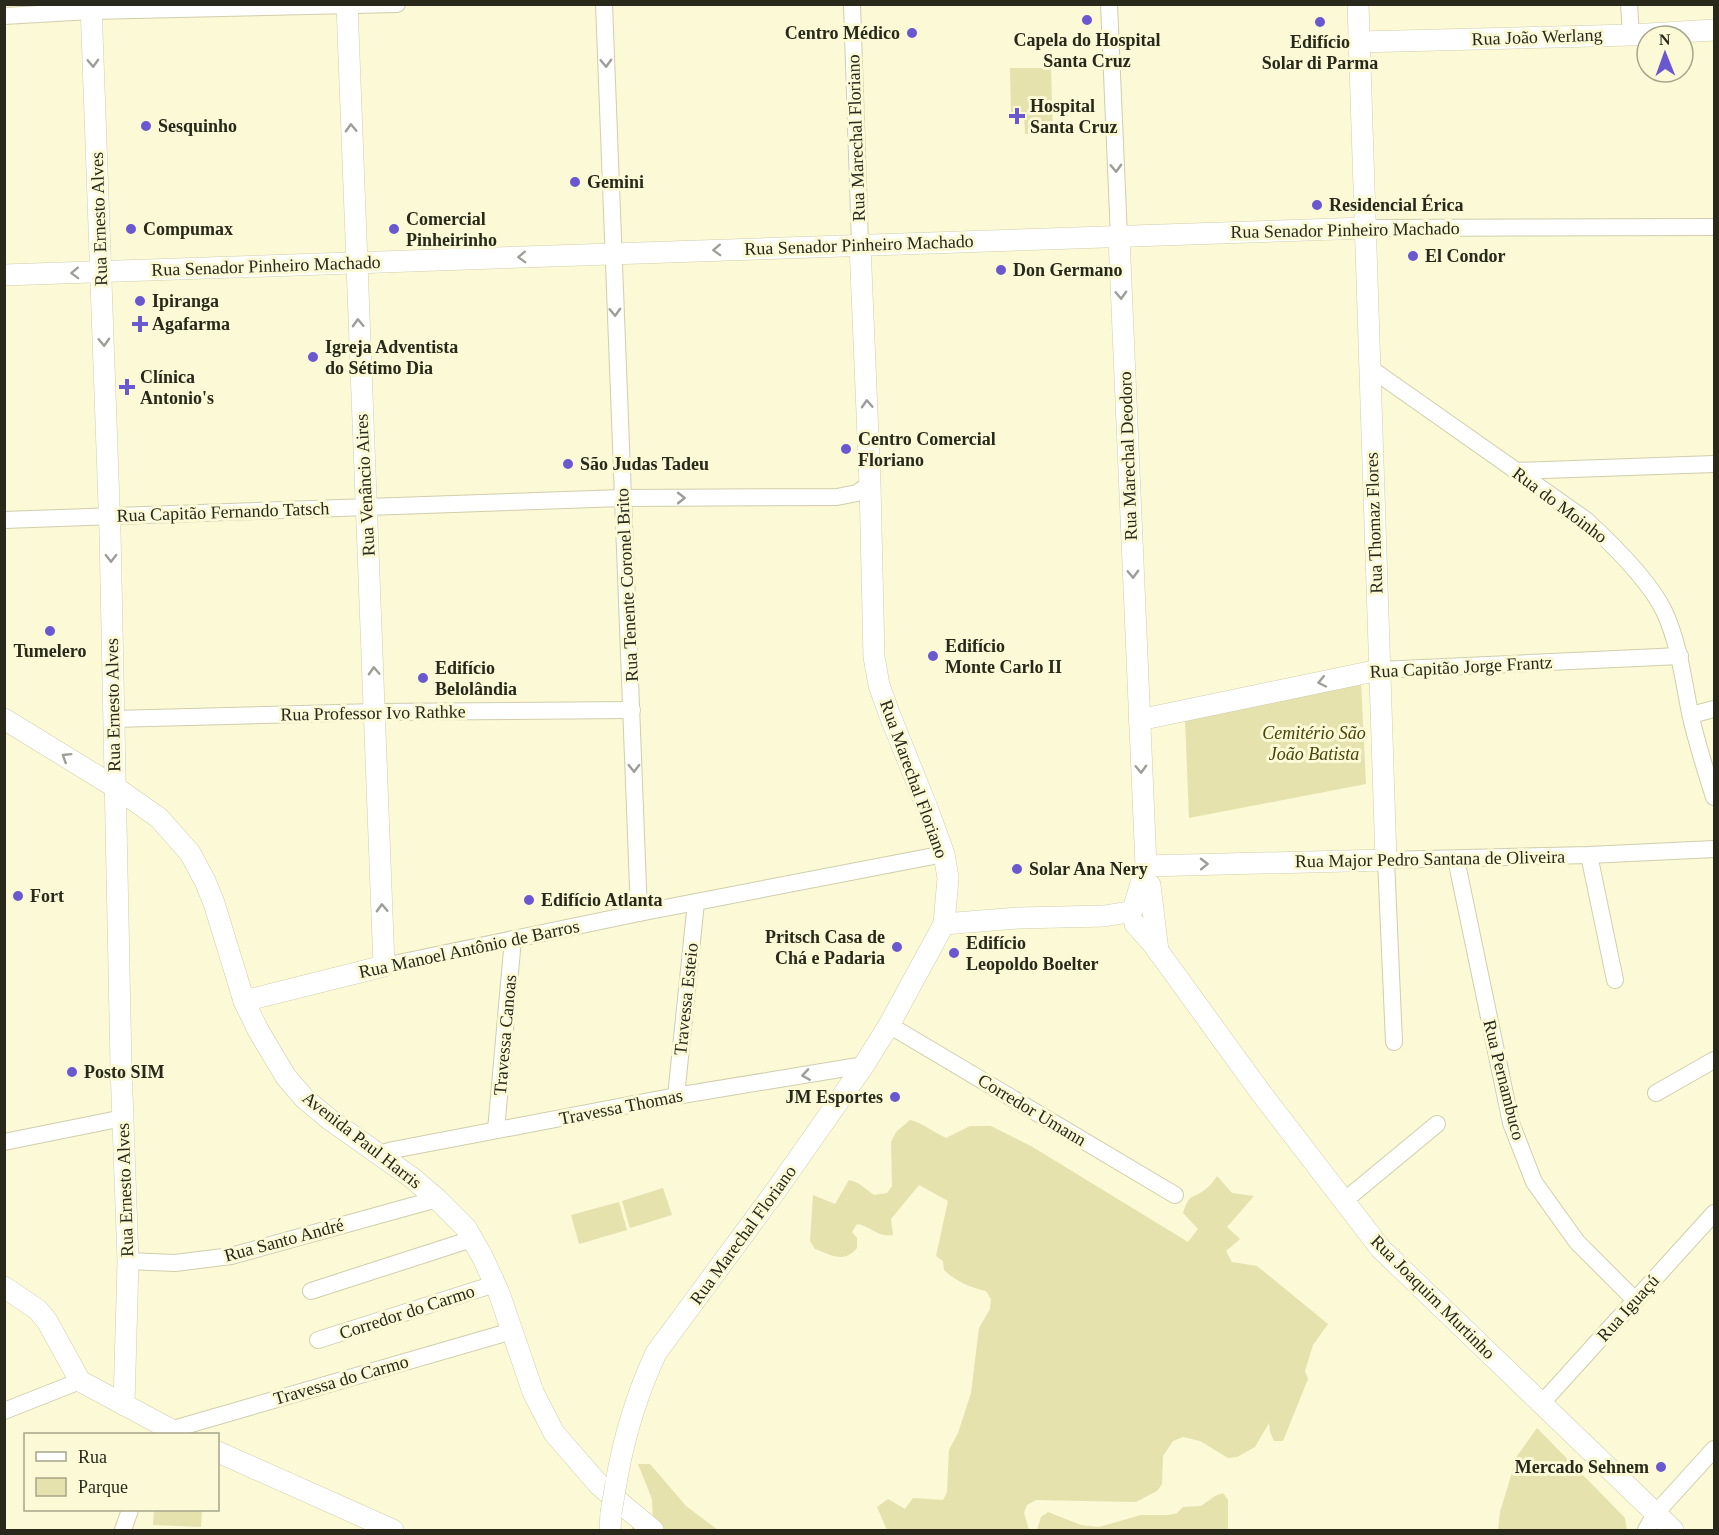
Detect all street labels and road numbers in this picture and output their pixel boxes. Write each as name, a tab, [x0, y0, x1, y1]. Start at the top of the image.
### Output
street label: Rua João Werlang	[1471, 25, 1603, 49]
street label: Rua Marechal Floriano	[843, 54, 869, 222]
street label: Rua Ernesto Alves	[87, 152, 111, 286]
street label: Rua Senador Pinheiro Machado	[1230, 218, 1460, 242]
street label: Rua Senador Pinheiro Machado	[744, 231, 974, 259]
street label: Rua Senador Pinheiro Machado	[151, 252, 381, 280]
street label: Rua Marechal Deodoro	[1115, 371, 1141, 541]
street label: Rua Venâncio Aires	[351, 413, 379, 557]
street label: Rua Thomaz Flores	[1362, 452, 1386, 594]
street label: Rua do Moinho	[1509, 463, 1611, 547]
street label: Rua Tenente Coronel Brito	[612, 488, 642, 682]
street label: Rua Capitão Fernando Tatsch	[116, 498, 330, 526]
street label: Rua Ernesto Alves	[102, 638, 124, 772]
street label: Rua Capitão Jorge Frantz	[1369, 652, 1553, 682]
street label: Rua Marechal Floriano	[876, 697, 952, 861]
street label: Rua Professor Ivo Rathke	[280, 701, 466, 725]
street label: Rua Major Pedro Santana de Oliveira	[1295, 847, 1565, 871]
street label: Rua Manoel Antônio de Barros	[357, 916, 581, 982]
street label: Travessa Esteio	[670, 942, 702, 1056]
street label: Travessa Canoas	[490, 974, 520, 1096]
street label: Rua Pernambuco	[1479, 1018, 1529, 1142]
street label: Corredor Umann	[974, 1070, 1090, 1150]
street label: Travessa Thomas	[557, 1085, 685, 1129]
street label: Avenida Paul Harris	[298, 1087, 426, 1193]
street label: Rua Ernesto Alves	[113, 1123, 137, 1257]
street label: Rua Marechal Floriano	[686, 1162, 800, 1308]
street label: Rua Santo André	[222, 1214, 346, 1266]
street label: Rua Joaquim Murtinho	[1367, 1231, 1499, 1363]
street label: Rua Iguaçú	[1593, 1271, 1663, 1345]
street label: Corredor do Carmo	[337, 1281, 477, 1343]
street label: Travessa do Carmo	[271, 1351, 411, 1409]

